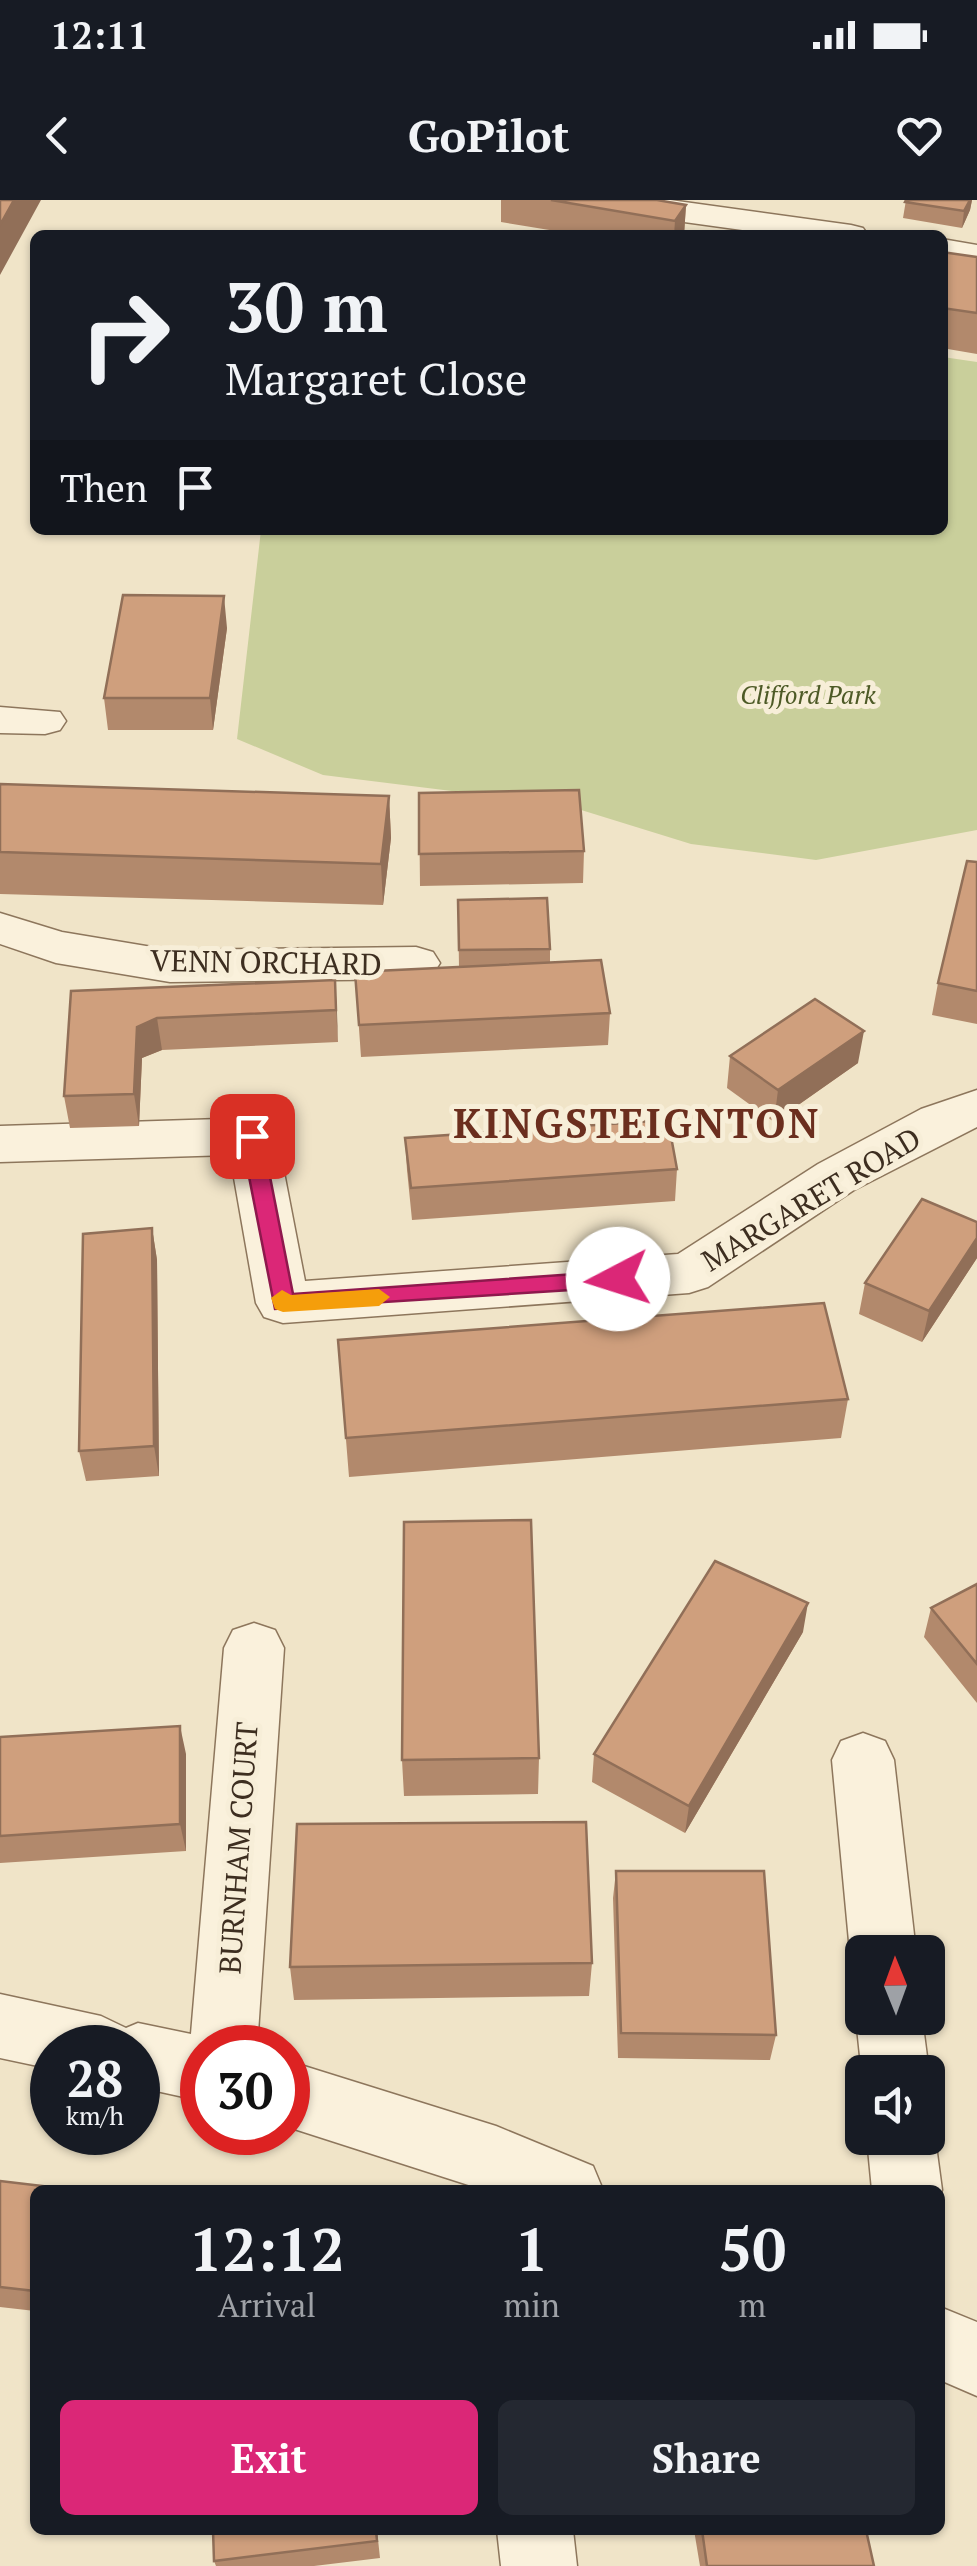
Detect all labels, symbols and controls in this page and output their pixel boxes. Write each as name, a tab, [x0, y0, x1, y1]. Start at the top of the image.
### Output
text: 12:11	[50, 10, 149, 60]
text: GoPilot	[408, 105, 569, 165]
icon: back	[30, 108, 85, 163]
icon: heart	[892, 108, 947, 163]
text: 30 m	[225, 259, 388, 352]
icon: right	[60, 270, 190, 400]
text: Margaret Close	[225, 348, 528, 408]
icon: arrive	[168, 460, 223, 515]
text: Then	[60, 463, 148, 513]
park label: Clifford Park	[740, 678, 877, 711]
street label: VENN ORCHARD	[150, 940, 382, 984]
pin	[210, 1094, 295, 1179]
district label: KINGSTEIGNTON	[453, 1096, 821, 1149]
icon: arrive	[225, 1109, 280, 1164]
street label: MARGARET ROAD	[694, 1118, 928, 1280]
position arrow	[566, 1227, 670, 1331]
street label: BURNHAM COURT	[209, 1721, 267, 1975]
north arrow	[845, 1935, 945, 2035]
map controls	[845, 1935, 945, 2155]
speed limit sign: 30	[180, 2025, 310, 2155]
text: 28	[67, 2045, 123, 2111]
button: sound	[845, 2055, 945, 2155]
text: km/h	[66, 2099, 124, 2132]
text: 12:12	[189, 2209, 345, 2288]
text: 1	[515, 2209, 549, 2288]
text: 50	[718, 2209, 786, 2288]
text: Arrival	[218, 2284, 316, 2326]
text: min	[504, 2284, 560, 2326]
text: m	[739, 2284, 766, 2326]
button: Exit	[60, 2400, 478, 2515]
button: Share	[498, 2400, 915, 2515]

